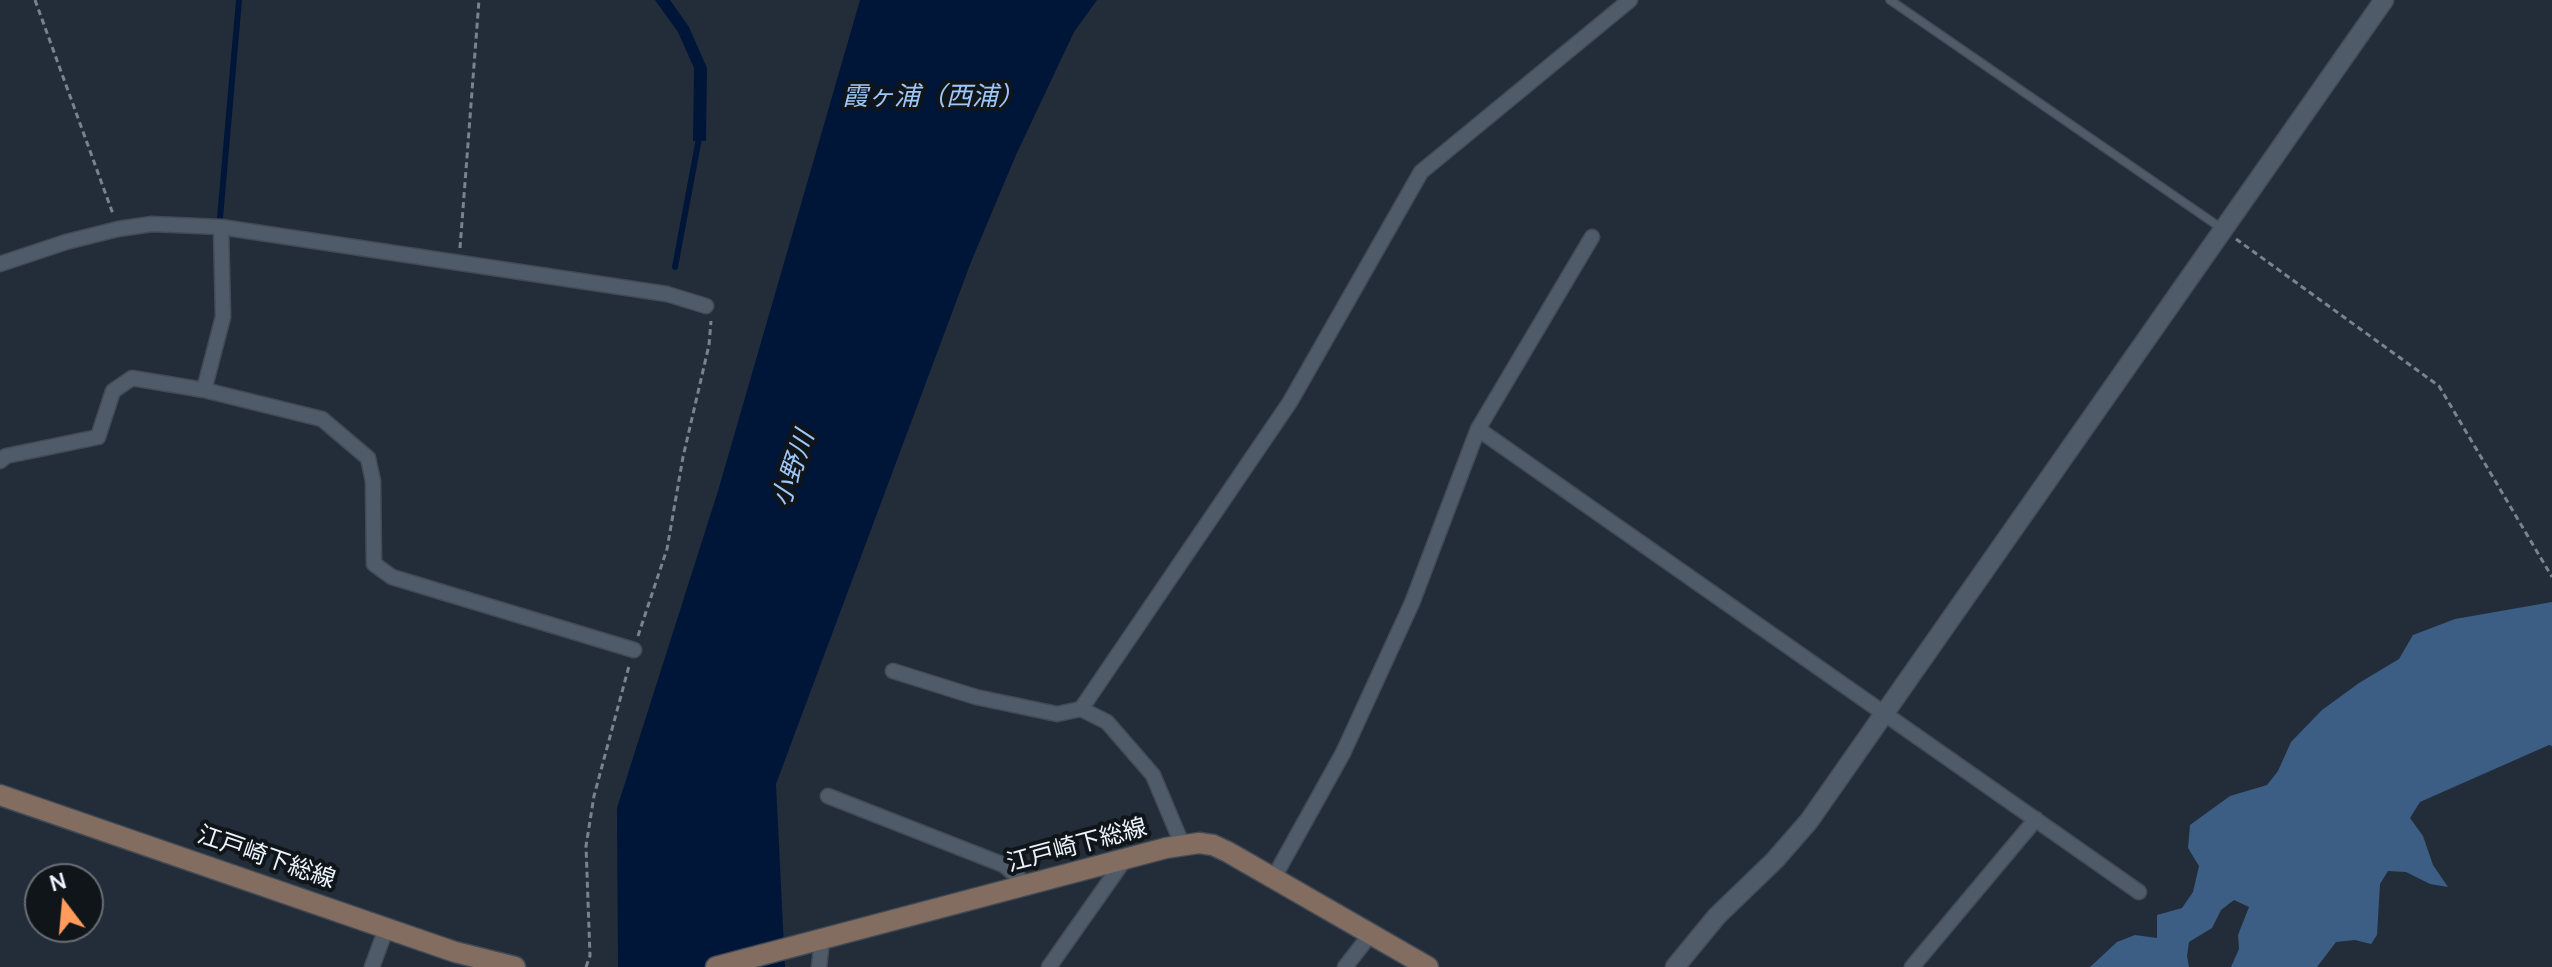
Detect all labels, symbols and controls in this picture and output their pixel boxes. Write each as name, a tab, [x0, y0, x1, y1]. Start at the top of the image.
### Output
water label: 霞ヶ浦（西浦）	[842, 82, 1024, 114]
water label: 小野川	[767, 427, 821, 511]
street label: 江戸崎下総線	[1004, 813, 1150, 879]
street label: 江戸崎下総線	[193, 821, 339, 895]
north arrow	[24, 863, 104, 943]
text: N	[46, 865, 70, 898]

